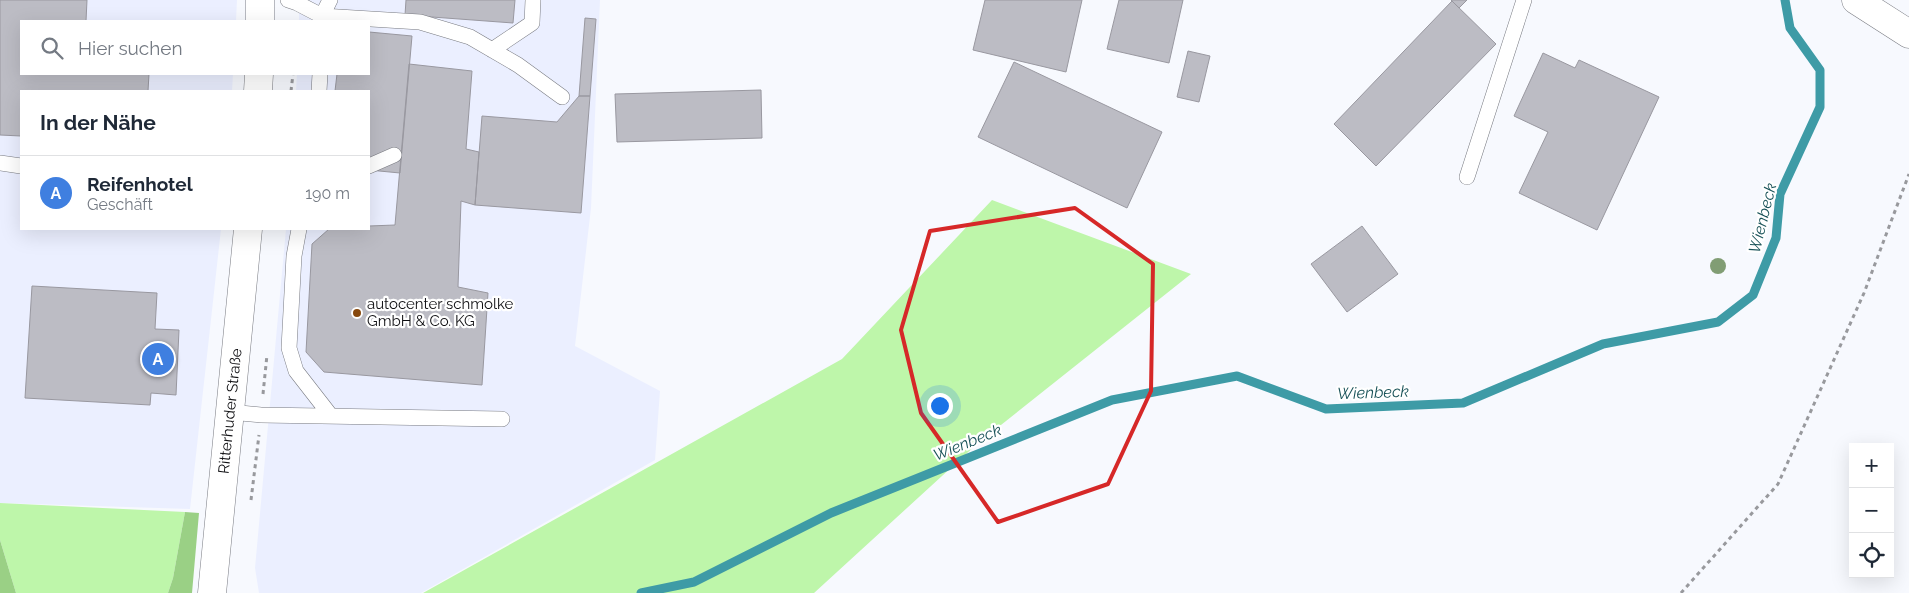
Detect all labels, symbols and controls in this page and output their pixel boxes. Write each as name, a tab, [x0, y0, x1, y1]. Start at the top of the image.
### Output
search box	[20, 20, 370, 75]
icon: search	[38, 34, 66, 62]
text: Hier suchen	[78, 37, 183, 59]
text: In der Nähe	[40, 110, 156, 135]
text: Reifenhotel	[87, 173, 193, 195]
water label: Wienbeck	[1745, 181, 1781, 255]
text: A	[51, 184, 61, 203]
text: 190 m	[305, 184, 350, 203]
text: Geschäft	[87, 195, 153, 214]
place label: autocenter schmolke GmbH & Co. KG	[367, 295, 514, 330]
marker: autocenter schmolke GmbH & Co. KG	[351, 307, 363, 319]
pin: A	[142, 340, 174, 378]
street label: Ritterhuder Straße	[214, 347, 246, 475]
water label: Wienbeck	[1337, 382, 1410, 403]
your location	[927, 393, 953, 419]
water label: Wienbeck	[930, 420, 1004, 465]
map controls	[1849, 443, 1894, 578]
button: +	[1849, 443, 1894, 488]
button: −	[1849, 488, 1894, 533]
button: locate	[1849, 533, 1894, 578]

